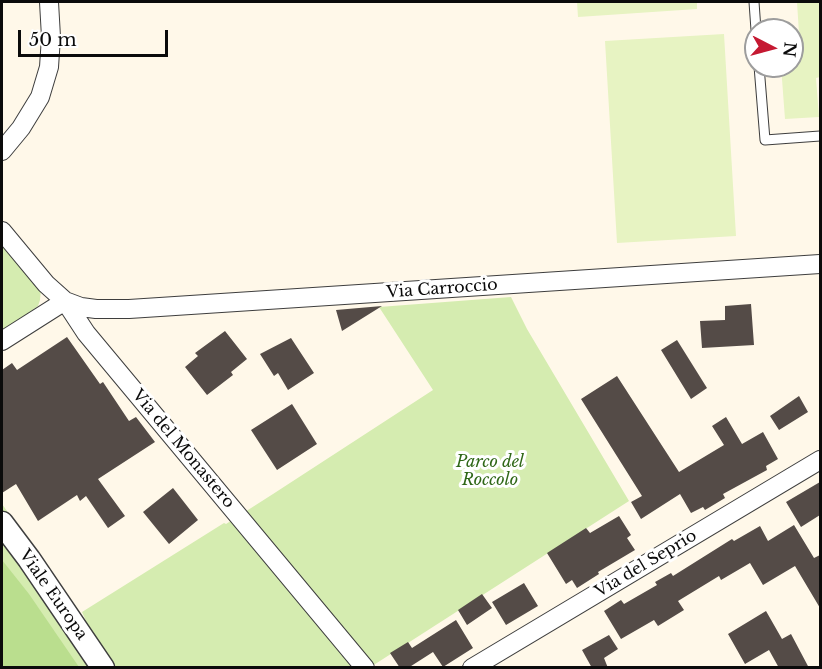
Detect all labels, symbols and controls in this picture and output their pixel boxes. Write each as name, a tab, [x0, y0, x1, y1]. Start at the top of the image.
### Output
scale bar	[21, 18, 171, 56]
north arrow	[744, 18, 804, 78]
text: 50 m	[29, 29, 77, 51]
text: N	[779, 41, 801, 58]
street label: Via Carroccio	[386, 276, 498, 302]
street label: Via del Monastero	[128, 386, 238, 512]
park label: Parco del Roccolo	[456, 452, 524, 490]
street label: Via del Seprio	[592, 526, 700, 602]
street label: Viale Europa	[15, 546, 91, 644]

